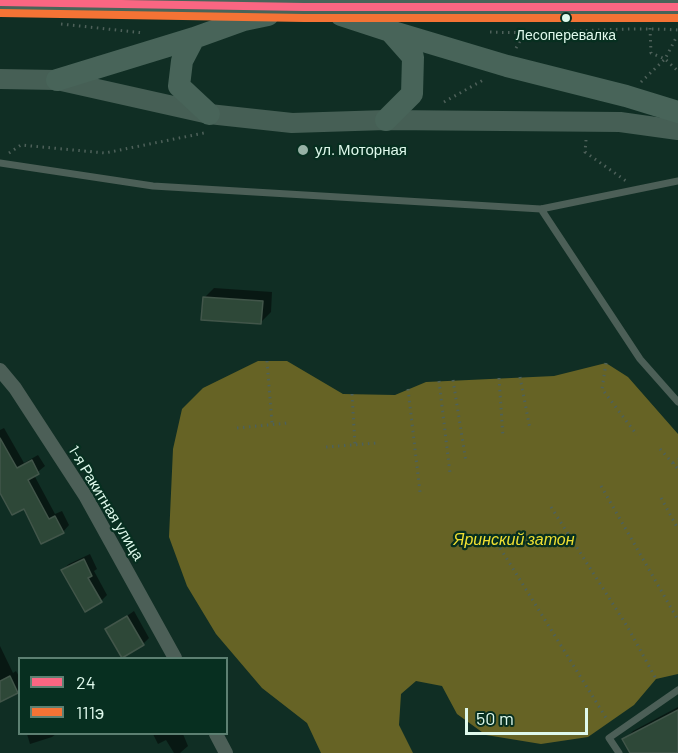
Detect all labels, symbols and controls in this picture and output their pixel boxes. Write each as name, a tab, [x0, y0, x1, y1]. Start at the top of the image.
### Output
marker: Лесоперевалка	[560, 12, 572, 24]
place label: Лесоперевалка	[516, 27, 616, 43]
place label: ул. Моторная	[315, 141, 407, 159]
marker: ул. Моторная	[296, 143, 310, 157]
street label: 1-я Ракитная улица	[65, 442, 147, 564]
water label: Яринский затон	[454, 530, 574, 550]
legend	[18, 657, 228, 735]
text: 24	[76, 671, 96, 693]
scale bar	[468, 696, 591, 734]
text: 111э	[76, 701, 104, 723]
text: 50 m	[476, 707, 514, 729]

